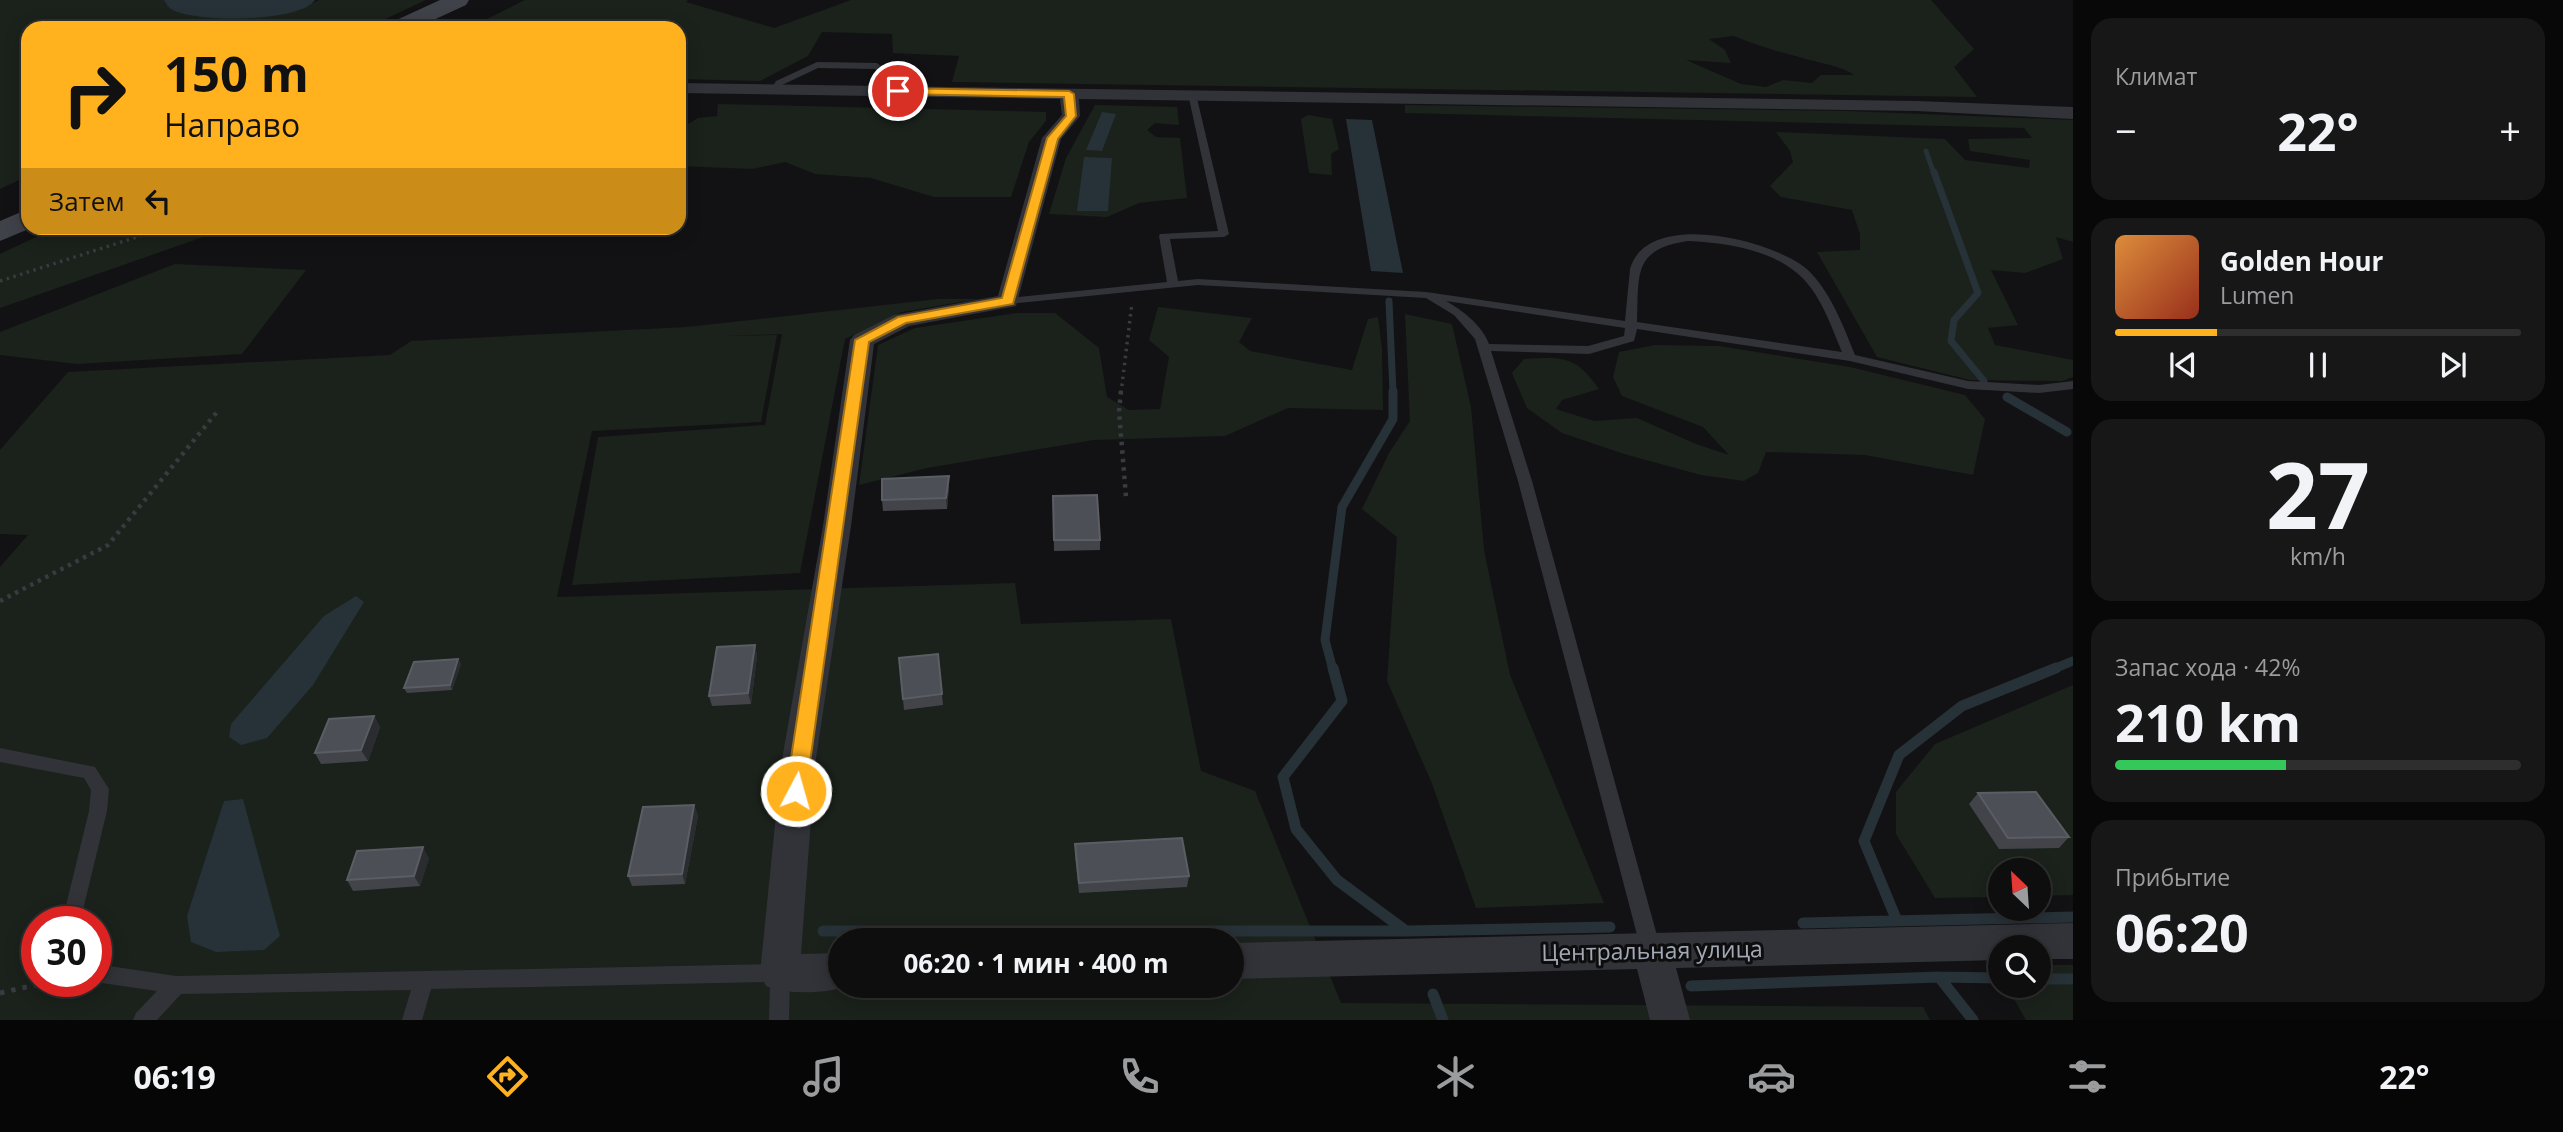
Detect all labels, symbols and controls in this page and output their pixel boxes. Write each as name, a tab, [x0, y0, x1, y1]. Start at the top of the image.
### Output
text: 150 m	[164, 40, 309, 106]
icon: right	[49, 49, 140, 140]
text: Климат	[2115, 60, 2197, 92]
pin	[868, 61, 928, 121]
icon: arrive	[879, 72, 917, 110]
text: 22°	[2277, 95, 2359, 166]
text: Направо	[164, 103, 300, 146]
text: −	[2115, 104, 2137, 156]
text: +	[2499, 104, 2521, 156]
icon: left	[139, 182, 177, 220]
text: Затем	[49, 183, 125, 219]
text: Golden Hour	[2220, 243, 2383, 279]
text: Lumen	[2220, 279, 2294, 311]
icon: previous	[2164, 346, 2202, 384]
icon: pause	[2299, 346, 2337, 384]
icon: next	[2434, 346, 2472, 384]
text: 27	[2266, 432, 2370, 556]
text: km/h	[2290, 540, 2346, 572]
text: Запас хода · 42%	[2115, 651, 2300, 683]
text: 210 km	[2115, 686, 2301, 757]
position arrow	[759, 754, 833, 828]
north arrow	[1988, 858, 2051, 920]
map controls	[1988, 858, 2051, 998]
text: Прибытие	[2115, 861, 2230, 893]
text: 06:20	[2115, 896, 2249, 967]
speed limit sign: 30	[21, 906, 112, 997]
street label: Центральная улица	[1541, 932, 1763, 968]
button: search	[1988, 935, 2051, 998]
text: 06:20 · 1 мин · 400 m	[903, 945, 1169, 981]
icon: directions	[483, 1052, 532, 1101]
icon: music	[799, 1052, 848, 1101]
icon: phone	[1115, 1052, 1164, 1101]
icon: climate	[1431, 1052, 1480, 1101]
icon: car	[1747, 1052, 1796, 1101]
icon: filters	[2063, 1052, 2112, 1101]
text: 06:19	[134, 1055, 216, 1098]
text: 22°	[2379, 1055, 2429, 1098]

